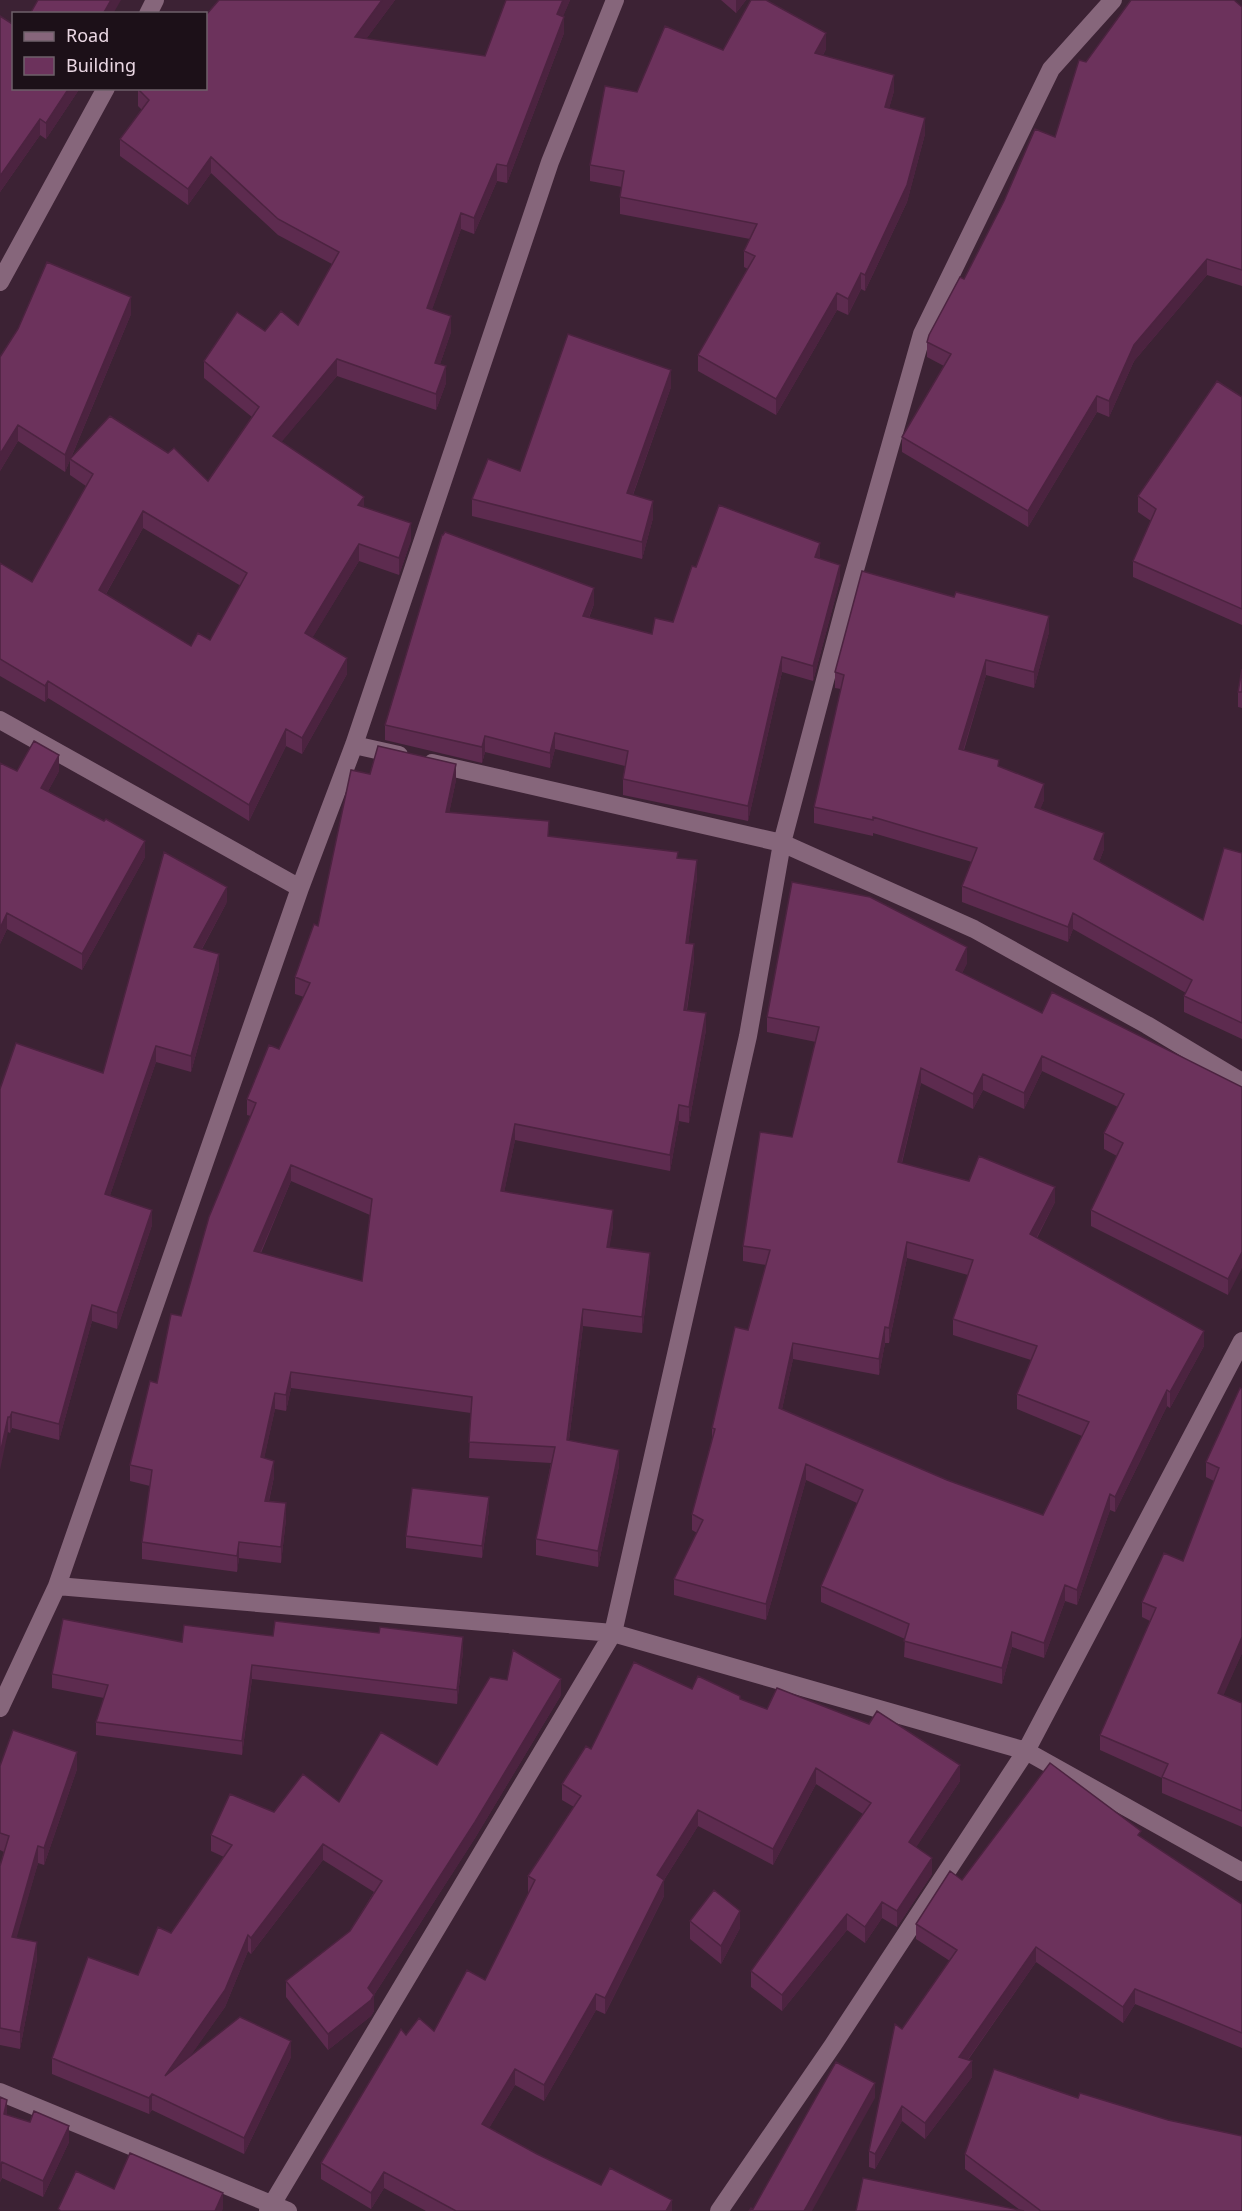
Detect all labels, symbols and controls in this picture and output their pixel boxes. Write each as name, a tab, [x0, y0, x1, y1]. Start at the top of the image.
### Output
legend	[12, 12, 207, 90]
text: Road	[66, 23, 109, 47]
text: Building	[66, 53, 136, 77]

